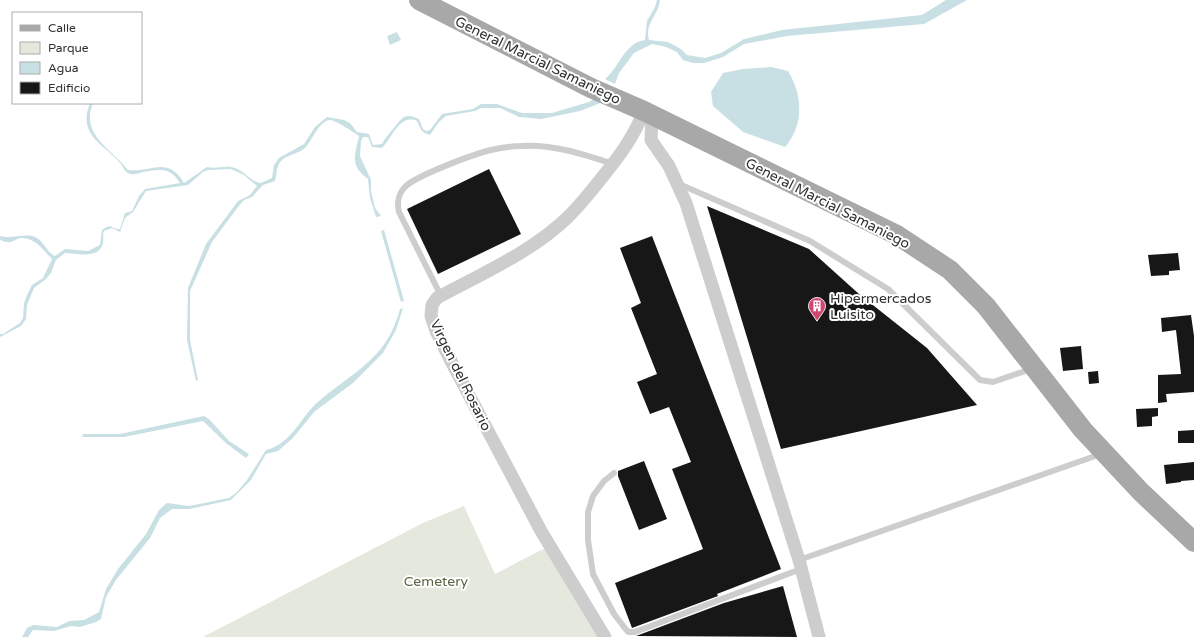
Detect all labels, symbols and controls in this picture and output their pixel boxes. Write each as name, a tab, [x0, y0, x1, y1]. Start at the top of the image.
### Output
legend	[12, 12, 142, 104]
street label: General Marcial Samaniego	[452, 13, 623, 108]
text: Calle	[48, 21, 76, 35]
text: Parque	[48, 41, 89, 55]
text: Agua	[48, 61, 78, 75]
text: Edificio	[48, 81, 90, 95]
street label: General Marcial Samaniego	[743, 154, 913, 252]
place label: Hipermercados Luisito	[830, 290, 932, 323]
building icon: Hipermercados Luisito	[807, 296, 827, 321]
street label: Virgen del Rosario	[426, 317, 495, 434]
park label: Cemetery	[404, 573, 469, 590]

